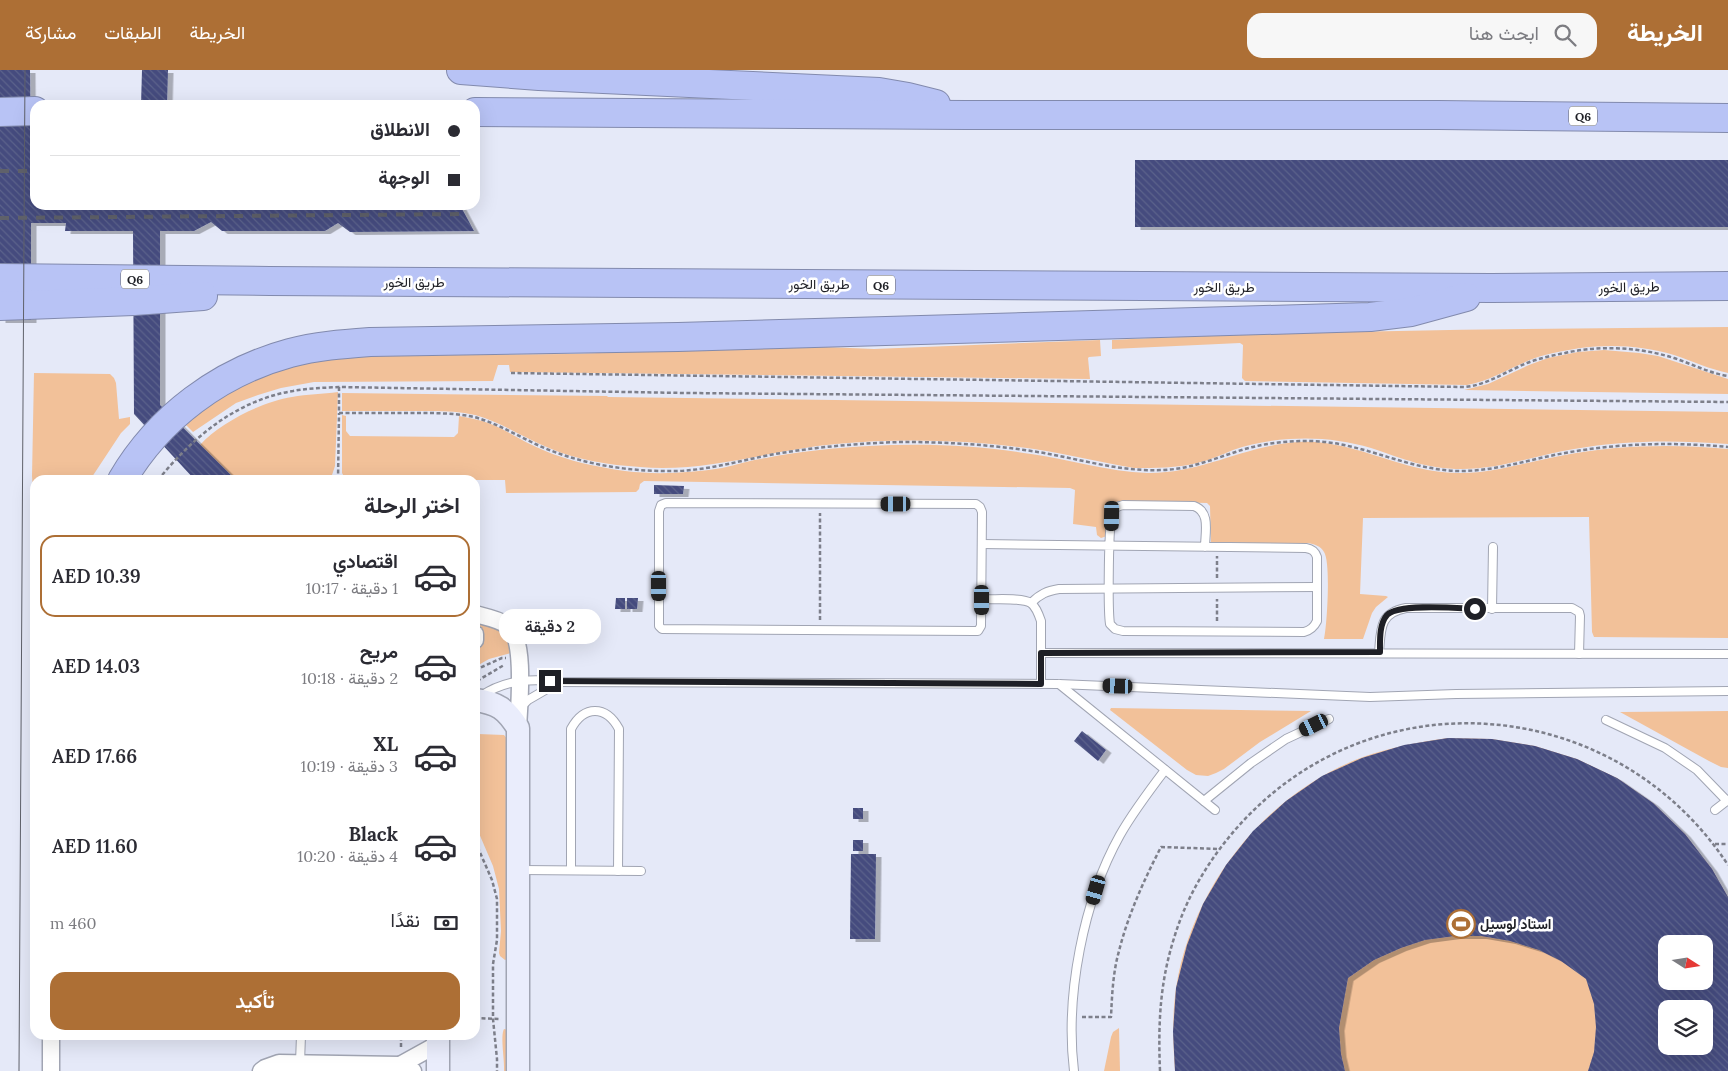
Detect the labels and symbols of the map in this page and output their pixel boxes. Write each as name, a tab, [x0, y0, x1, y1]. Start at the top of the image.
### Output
road number: Q6	[1569, 106, 1597, 126]
road number: Q6	[121, 270, 149, 288]
street label: طريق الخور	[382, 273, 445, 291]
street label: طريق الخور	[787, 275, 850, 293]
road number: Q6	[867, 276, 895, 294]
street label: طريق الخور	[1597, 277, 1660, 297]
street label: طريق الخور	[1192, 278, 1255, 296]
car	[881, 497, 911, 512]
car	[1104, 501, 1119, 531]
car	[651, 571, 666, 601]
car	[974, 585, 989, 615]
route start	[1464, 598, 1486, 620]
callout: 2 دقيقة	[499, 608, 601, 644]
route end	[539, 670, 561, 692]
car	[1102, 678, 1133, 694]
car	[1297, 712, 1330, 738]
car	[1084, 874, 1107, 906]
sports icon: استاد لوسيل	[1446, 909, 1476, 939]
place label: استاد لوسيل	[1480, 915, 1551, 933]
north arrow	[1658, 935, 1712, 990]

